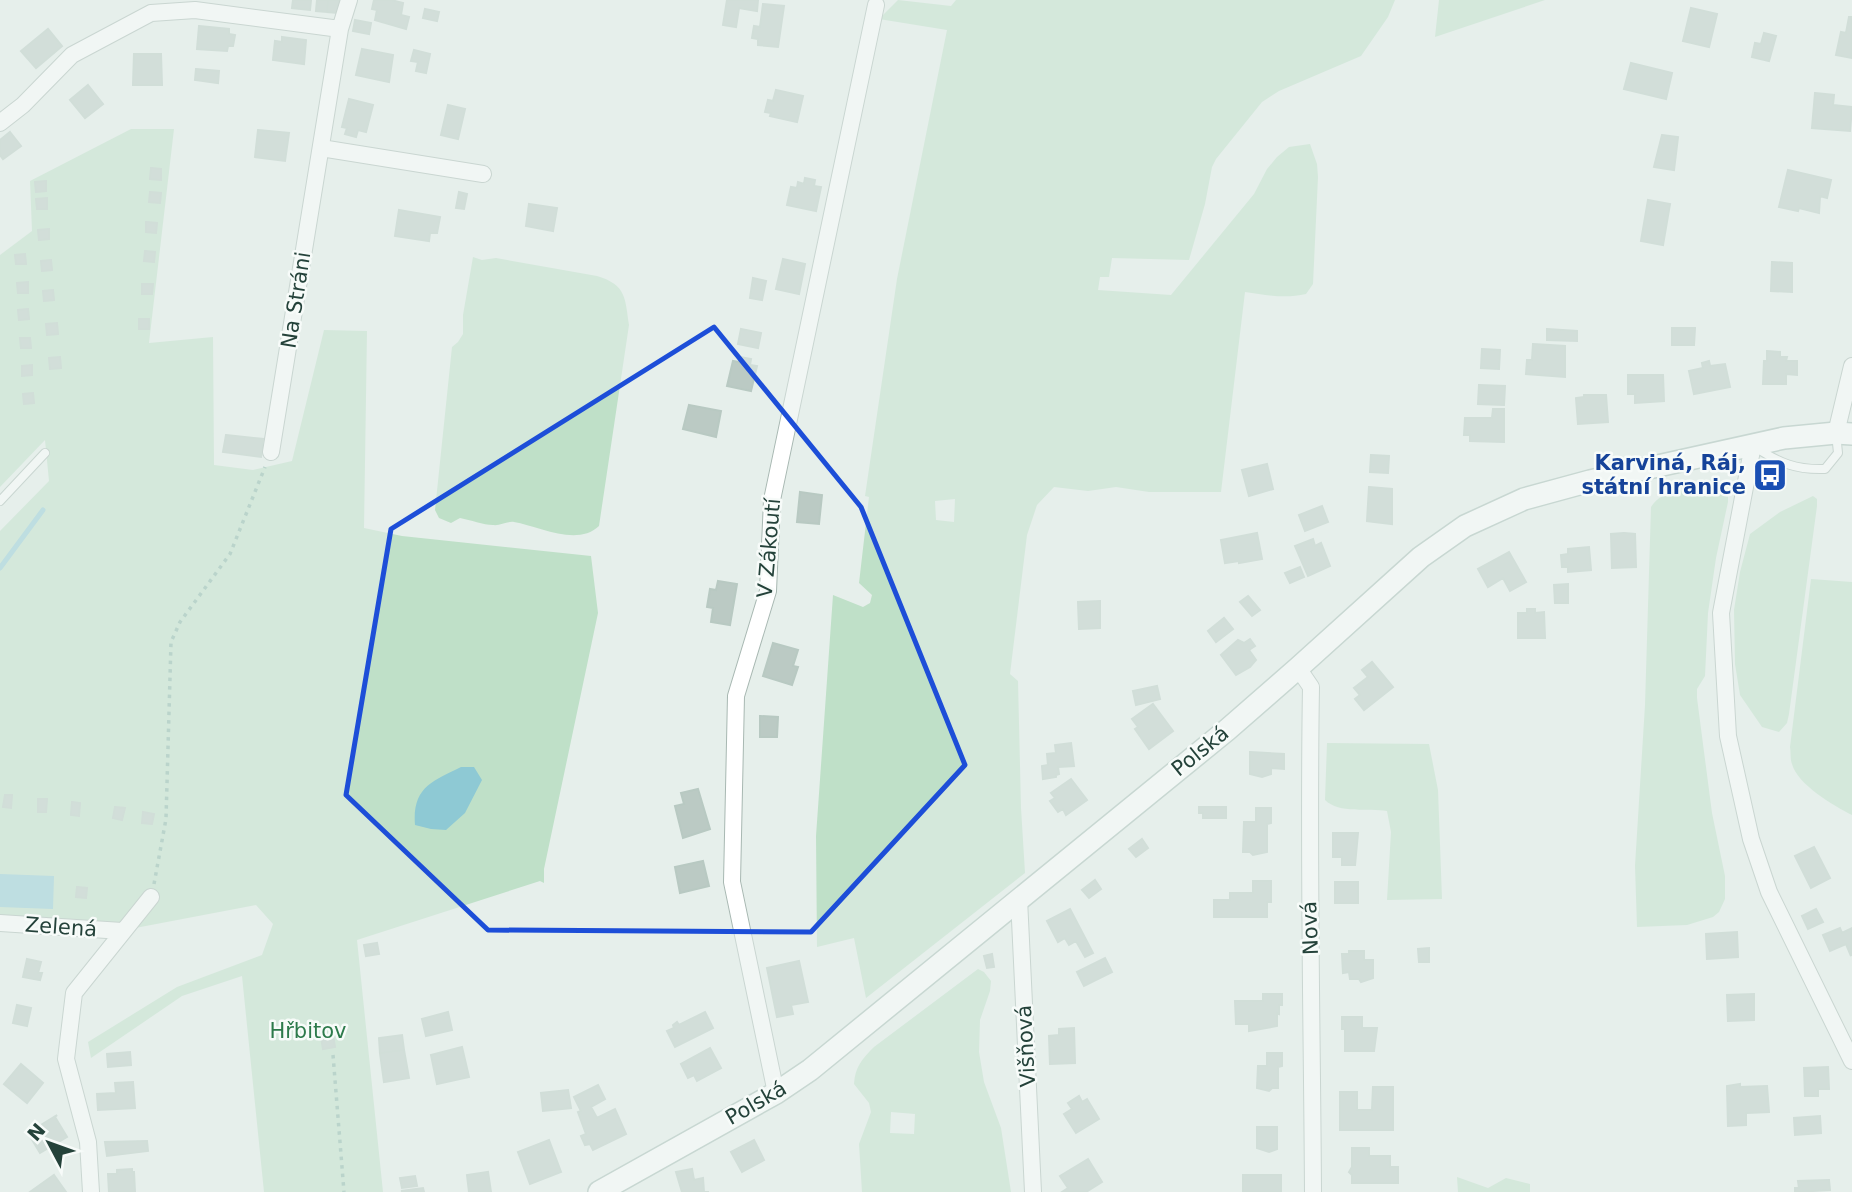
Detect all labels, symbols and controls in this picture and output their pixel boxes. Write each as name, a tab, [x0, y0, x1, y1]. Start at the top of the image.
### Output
street label: Na Stráni	[277, 250, 315, 350]
place label: Karviná, Ráj, státní hranice	[1581, 451, 1746, 499]
bus stop icon: Karviná, Ráj, státní hranice	[1751, 456, 1789, 494]
street label: V Zákoutí	[753, 496, 785, 599]
street label: Polská	[1167, 721, 1233, 781]
street label: Nová	[1297, 901, 1323, 955]
street label: Zelená	[24, 913, 98, 941]
street label: Višňová	[1012, 1004, 1040, 1088]
park label: Hřbitov	[269, 1019, 347, 1043]
street label: Polská	[721, 1076, 791, 1130]
north arrow	[14, 1108, 84, 1178]
text: N	[23, 1119, 50, 1145]

